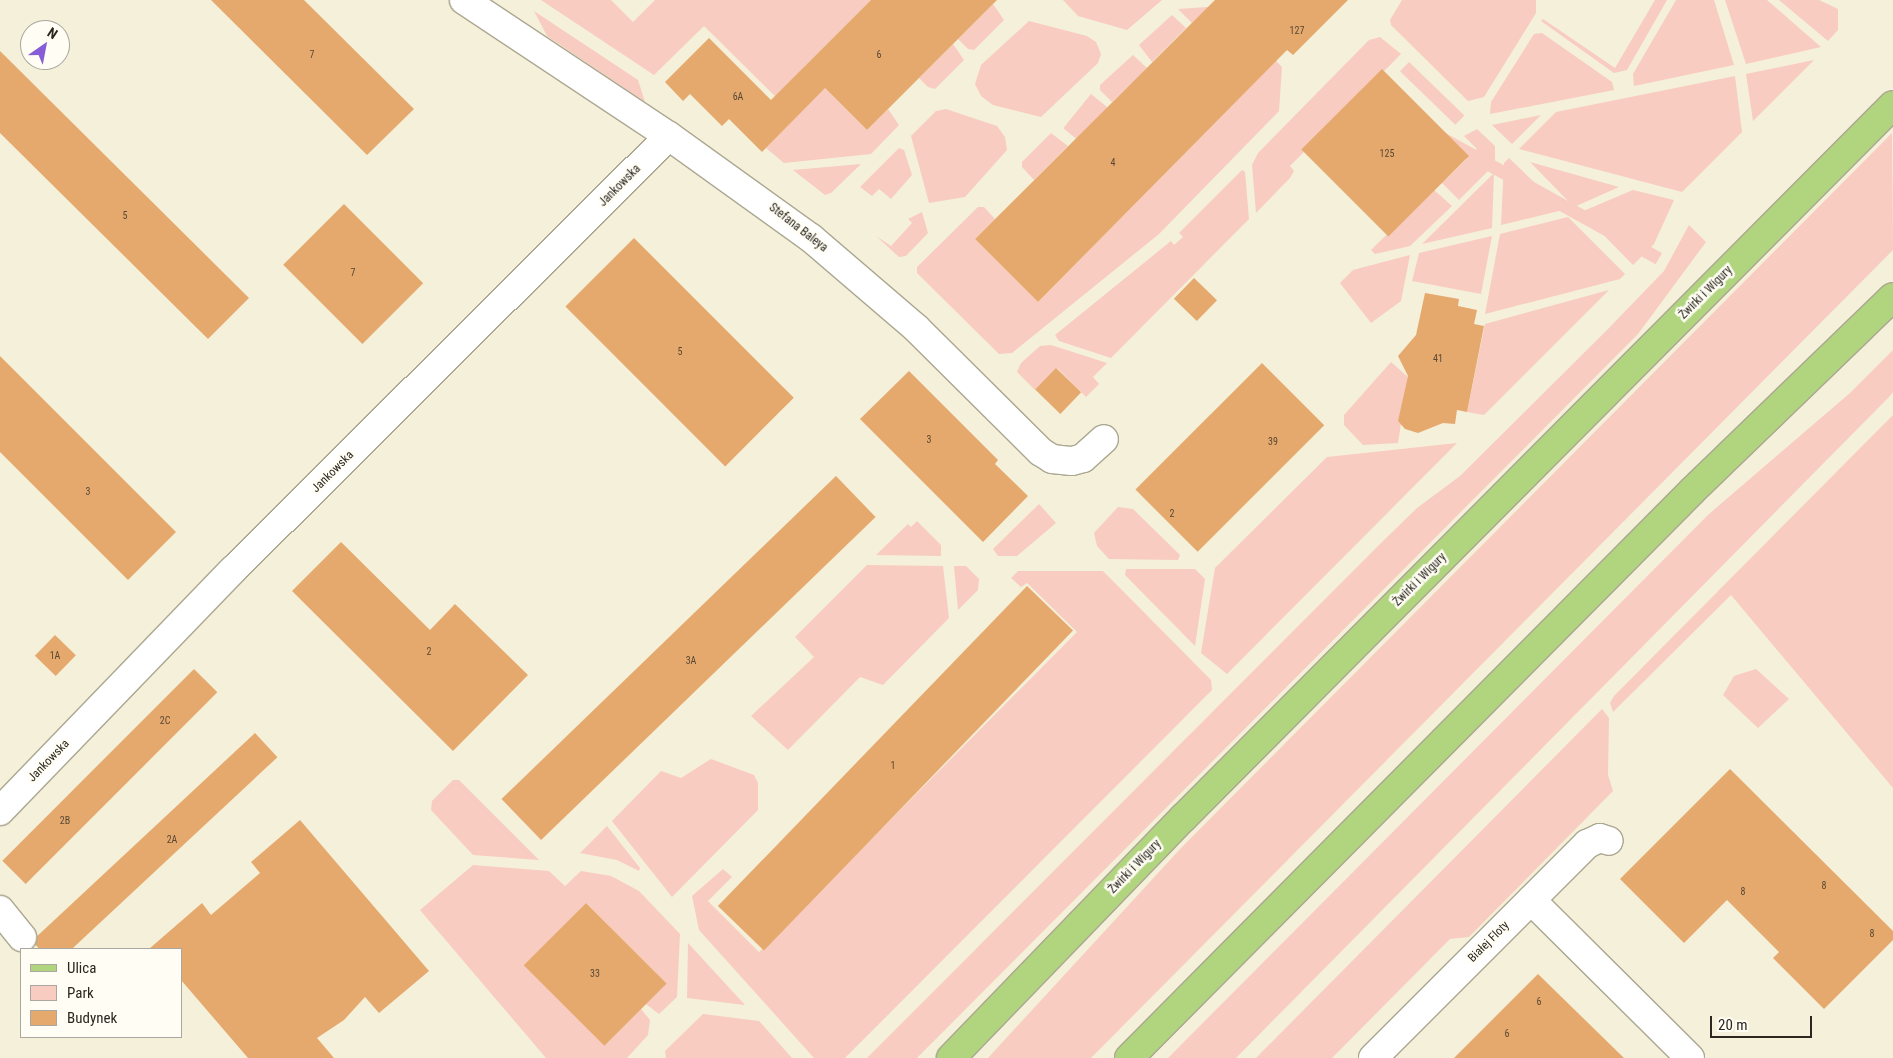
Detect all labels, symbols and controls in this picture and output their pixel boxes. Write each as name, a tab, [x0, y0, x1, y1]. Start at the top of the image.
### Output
north arrow	[20, 20, 70, 70]
text: N	[45, 24, 61, 42]
house number: 127	[1290, 25, 1304, 37]
house number: 7	[310, 49, 314, 61]
house number: 6	[877, 49, 881, 61]
house number: 6A	[733, 91, 743, 103]
house number: 125	[1380, 148, 1394, 160]
house number: 4	[1111, 157, 1115, 169]
street label: Jankowska	[596, 162, 644, 210]
street label: Stefana Baleya	[766, 201, 830, 255]
house number: 5	[123, 210, 127, 222]
street label: Żwirki i Wigury	[1676, 263, 1736, 323]
house number: 7	[351, 267, 355, 279]
house number: 5	[678, 346, 682, 358]
house number: 41	[1433, 353, 1443, 365]
house number: 3	[927, 434, 931, 446]
house number: 39	[1268, 436, 1278, 448]
street label: Jankowska	[309, 448, 357, 496]
house number: 3	[86, 486, 90, 498]
house number: 2	[1170, 508, 1174, 520]
street label: Żwirki i Wigury	[1390, 550, 1450, 610]
house number: 2	[427, 646, 431, 658]
house number: 1A	[50, 650, 60, 662]
house number: 3A	[686, 655, 696, 667]
house number: 2C	[160, 715, 170, 727]
street label: Jankowska	[25, 737, 73, 785]
house number: 1	[891, 760, 895, 772]
house number: 2B	[60, 815, 70, 827]
house number: 2A	[167, 834, 177, 846]
street label: Żwirki i Wigury	[1106, 837, 1164, 897]
house number: 8	[1822, 880, 1826, 892]
house number: 8	[1741, 886, 1745, 898]
street label: Białej Floty	[1465, 918, 1513, 966]
house number: 8	[1870, 928, 1874, 940]
legend	[20, 948, 182, 1038]
text: Ulica	[67, 959, 96, 977]
house number: 33	[590, 968, 600, 980]
text: Park	[67, 984, 94, 1002]
house number: 6	[1537, 996, 1541, 1008]
scale bar	[1713, 1006, 1816, 1038]
text: Budynek	[67, 1009, 117, 1027]
text: 20 m	[1718, 1016, 1748, 1034]
house number: 6	[1505, 1028, 1509, 1040]

